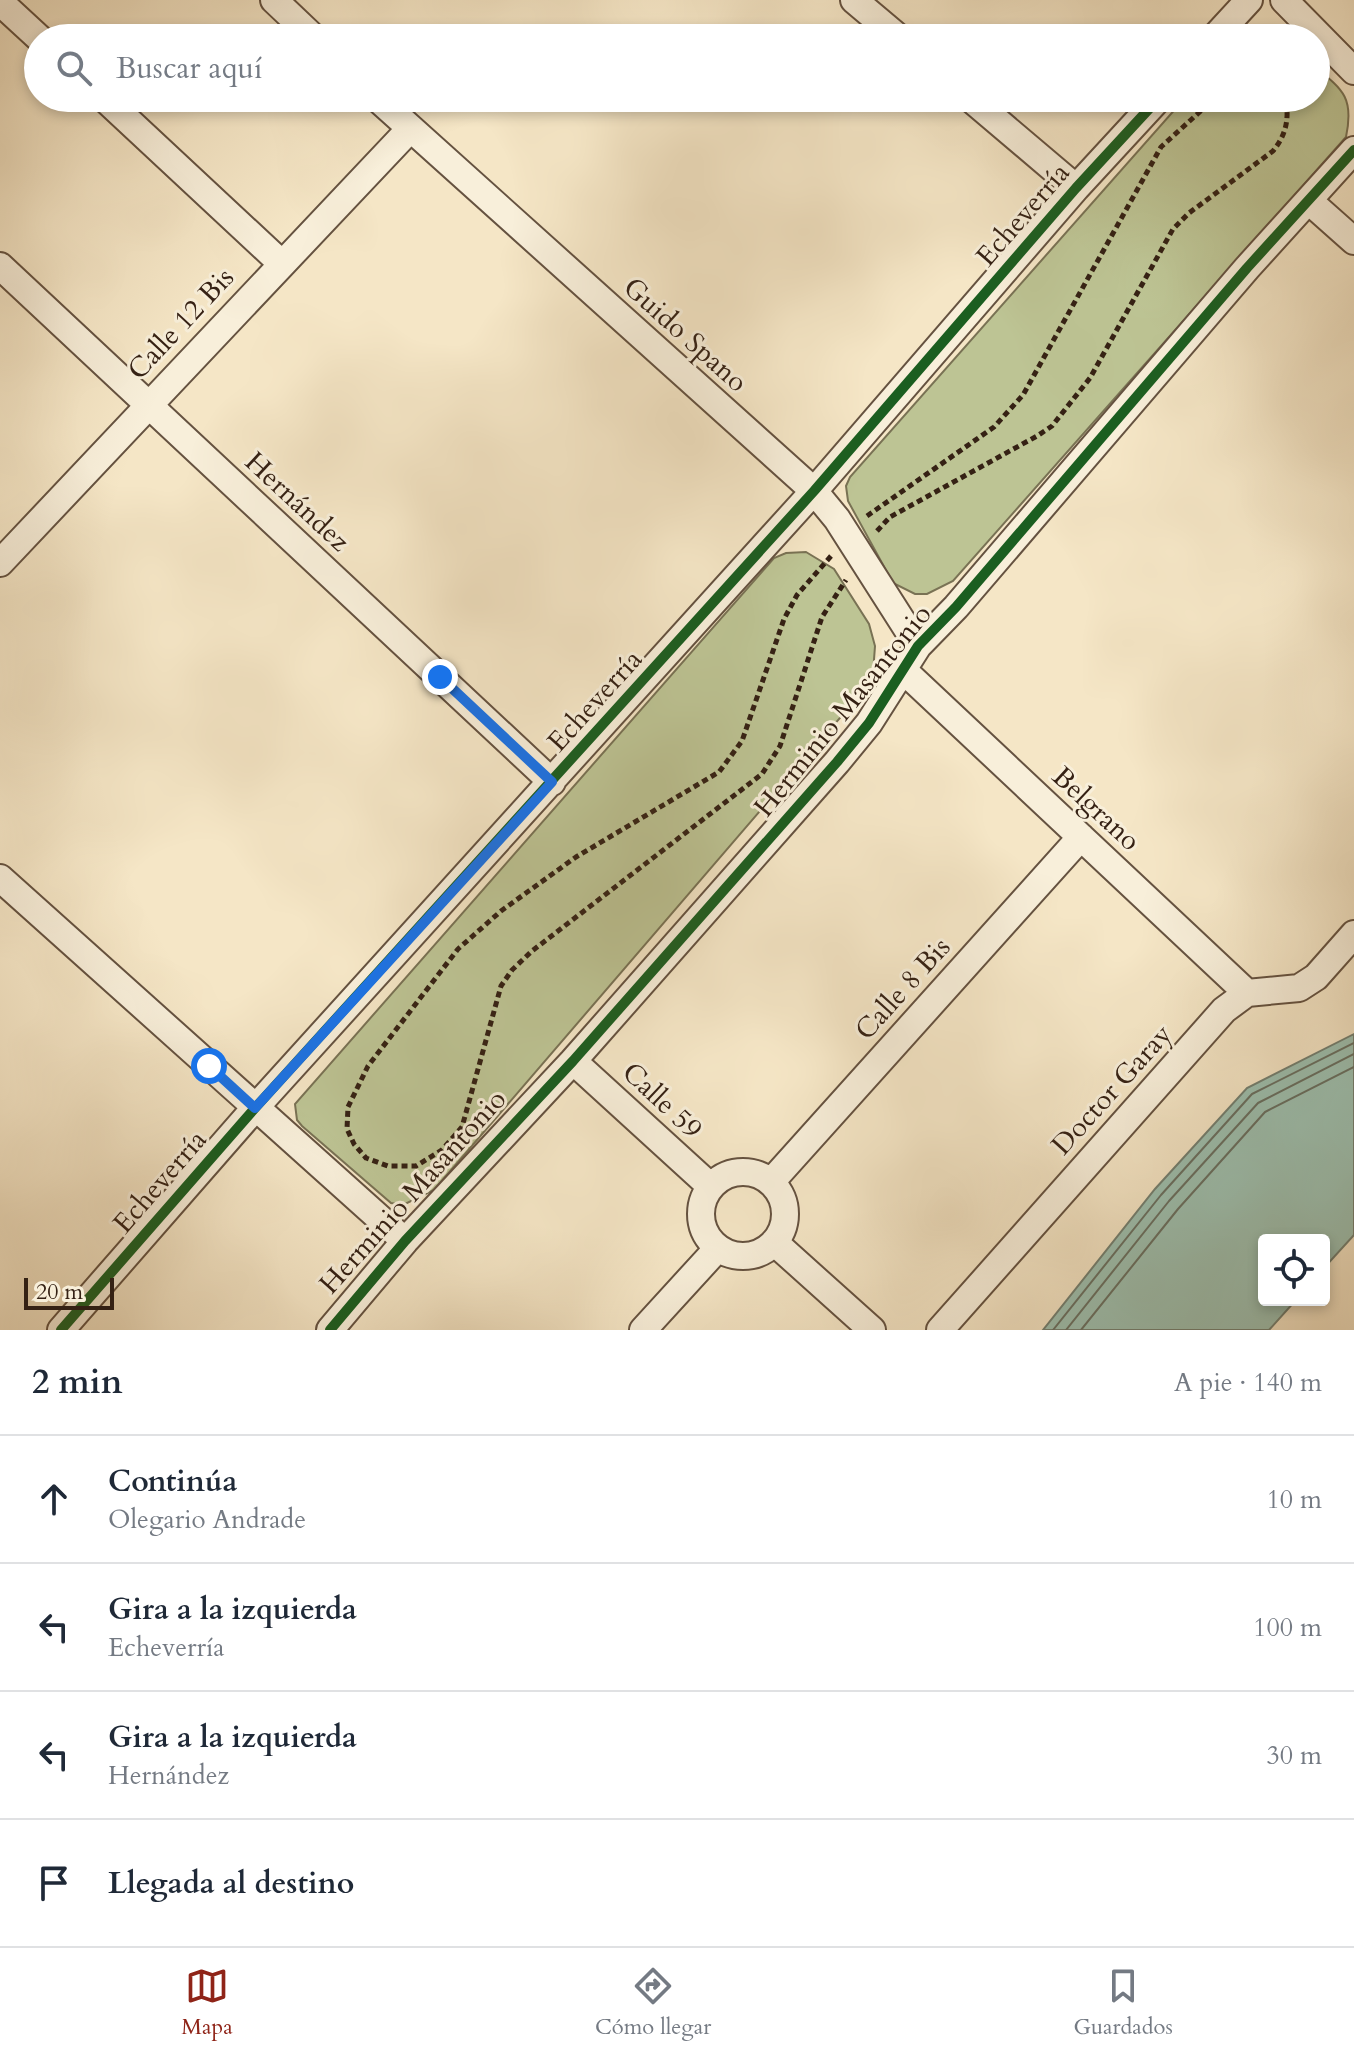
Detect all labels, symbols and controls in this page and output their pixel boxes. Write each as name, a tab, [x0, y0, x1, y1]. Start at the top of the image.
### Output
search box	[24, 24, 1330, 112]
icon: search	[52, 46, 96, 90]
text: Buscar aquí	[116, 48, 262, 89]
street label: Echeverría	[967, 155, 1078, 274]
street label: Calle 12 Bis	[119, 259, 243, 388]
street label: Guido Spano	[615, 269, 756, 401]
street label: Hernández	[237, 443, 358, 560]
street label: Herminio Masantonio	[745, 596, 940, 825]
street label: Echeverría	[539, 641, 651, 760]
route end	[422, 659, 458, 695]
street label: Belgrano	[1044, 758, 1149, 859]
street label: Calle 8 Bis	[846, 929, 959, 1048]
street label: Doctor Garay	[1043, 1016, 1181, 1163]
route start	[191, 1048, 227, 1084]
street label: Calle 59	[614, 1054, 711, 1148]
street label: Herminio Masantonio	[311, 1081, 515, 1302]
street label: Echeverría	[104, 1122, 215, 1241]
map controls	[1258, 1234, 1330, 1306]
button: locate	[1258, 1234, 1330, 1306]
scale bar	[24, 1274, 114, 1310]
text: 20 m	[36, 1277, 83, 1307]
text: 2 min	[32, 1359, 123, 1405]
text: A pie · 140 m	[1174, 1365, 1322, 1400]
text: Continúa	[108, 1461, 238, 1502]
icon: ahead	[32, 1477, 76, 1521]
text: 10 m	[1266, 1482, 1322, 1517]
text: Olegario Andrade	[108, 1502, 306, 1537]
text: Gira a la izquierda	[108, 1589, 357, 1630]
icon: left	[32, 1605, 76, 1649]
text: 100 m	[1253, 1610, 1322, 1645]
text: Echeverría	[108, 1630, 224, 1665]
text: Gira a la izquierda	[108, 1717, 357, 1758]
icon: left	[32, 1733, 76, 1777]
text: 30 m	[1266, 1738, 1322, 1773]
text: Hernández	[108, 1758, 229, 1793]
icon: arrive	[32, 1861, 76, 1905]
text: Llegada al destino	[108, 1863, 354, 1904]
tab: Mapa	[181, 1964, 233, 2042]
tab: Cómo llegar	[595, 1964, 711, 2042]
tab: Guardados	[1074, 1964, 1173, 2042]

